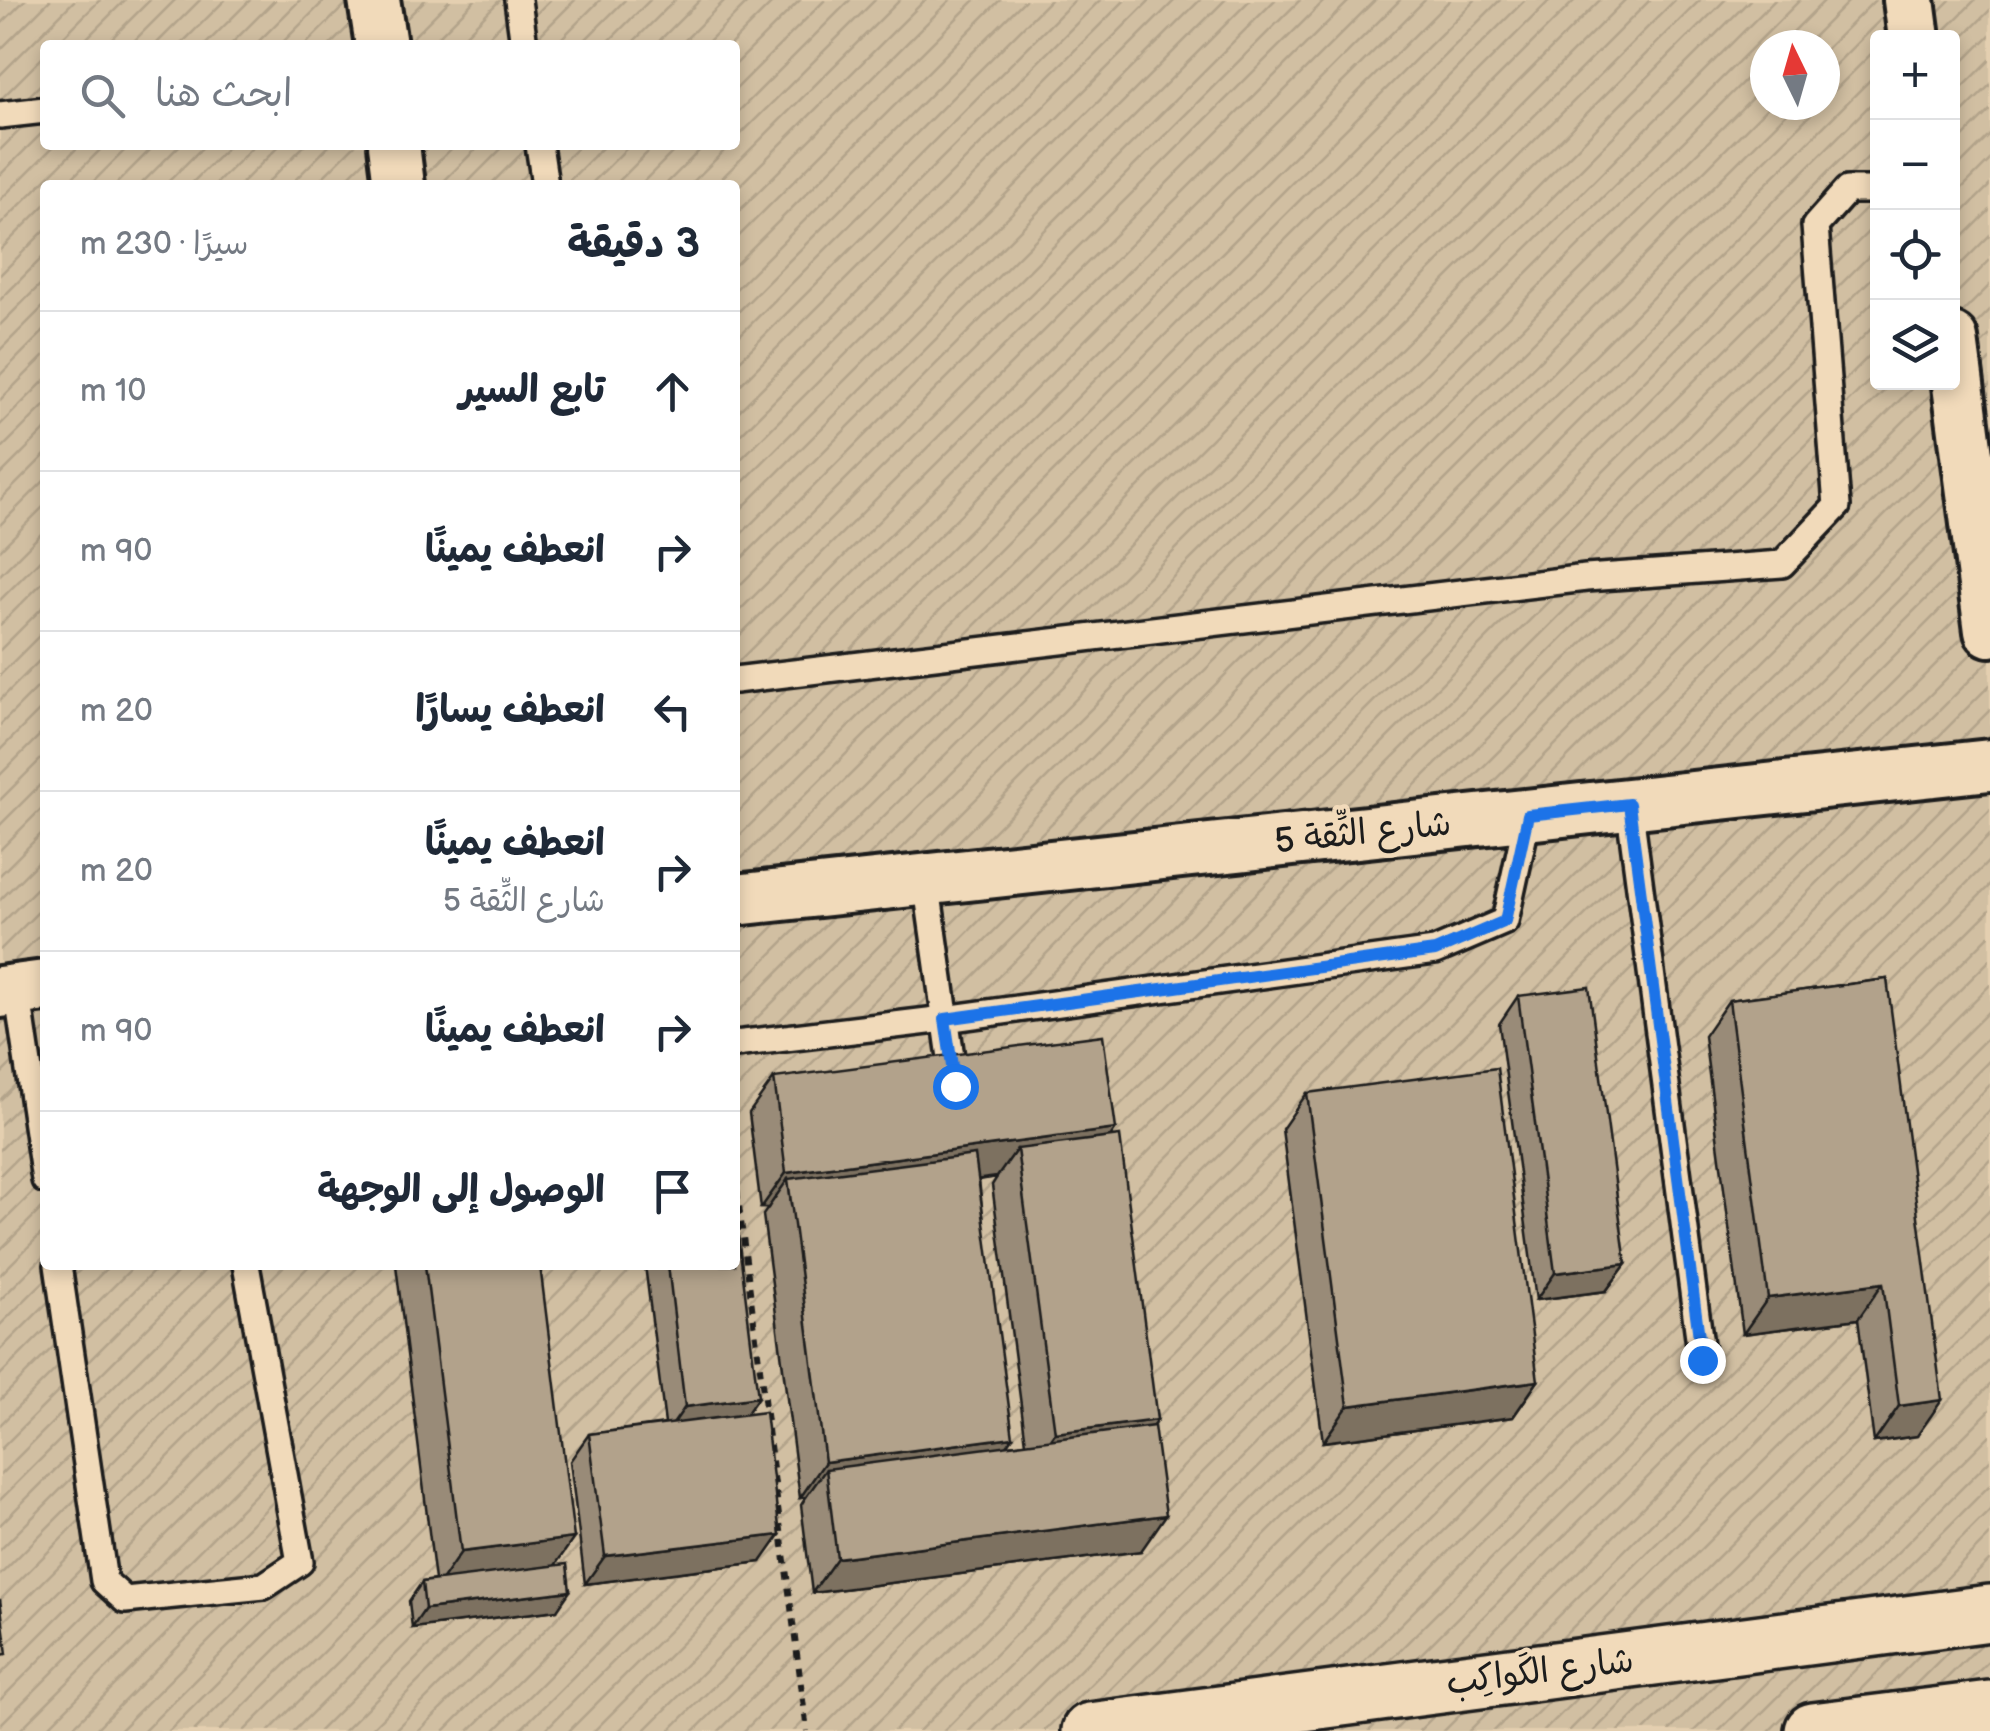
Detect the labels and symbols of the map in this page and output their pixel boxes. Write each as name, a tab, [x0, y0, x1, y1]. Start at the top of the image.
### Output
north arrow	[1750, 30, 1840, 120]
street label: شارع الثِّقة 5	[1272, 797, 1454, 866]
route start	[933, 1064, 979, 1110]
route end	[1680, 1338, 1726, 1384]
street label: شارع الكَواكِب	[1444, 1639, 1636, 1707]

